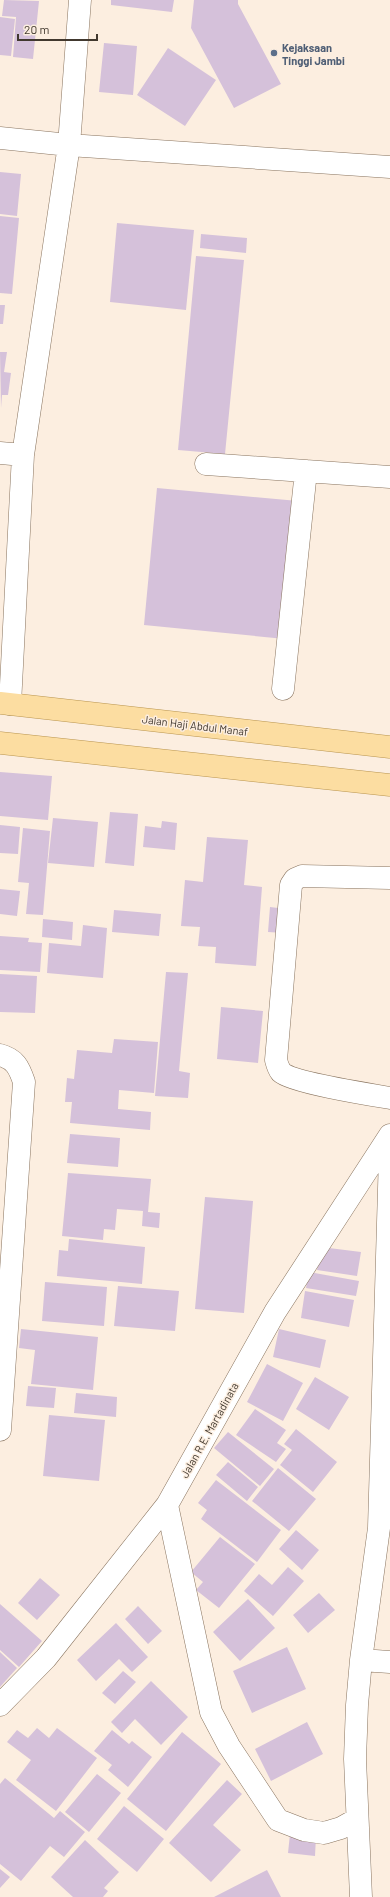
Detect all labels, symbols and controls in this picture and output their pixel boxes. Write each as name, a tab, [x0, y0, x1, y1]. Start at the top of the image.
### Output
scale bar	[18, 16, 97, 42]
text: 20 m	[24, 22, 50, 36]
place label: Kejaksaan Tinggi Jambi	[282, 41, 345, 67]
marker: Kejaksaan Tinggi Jambi	[269, 48, 279, 58]
street label: Jalan Haji Abdul Manaf	[141, 712, 249, 738]
street label: Jalan R.E. Martadinata	[177, 1380, 241, 1480]

